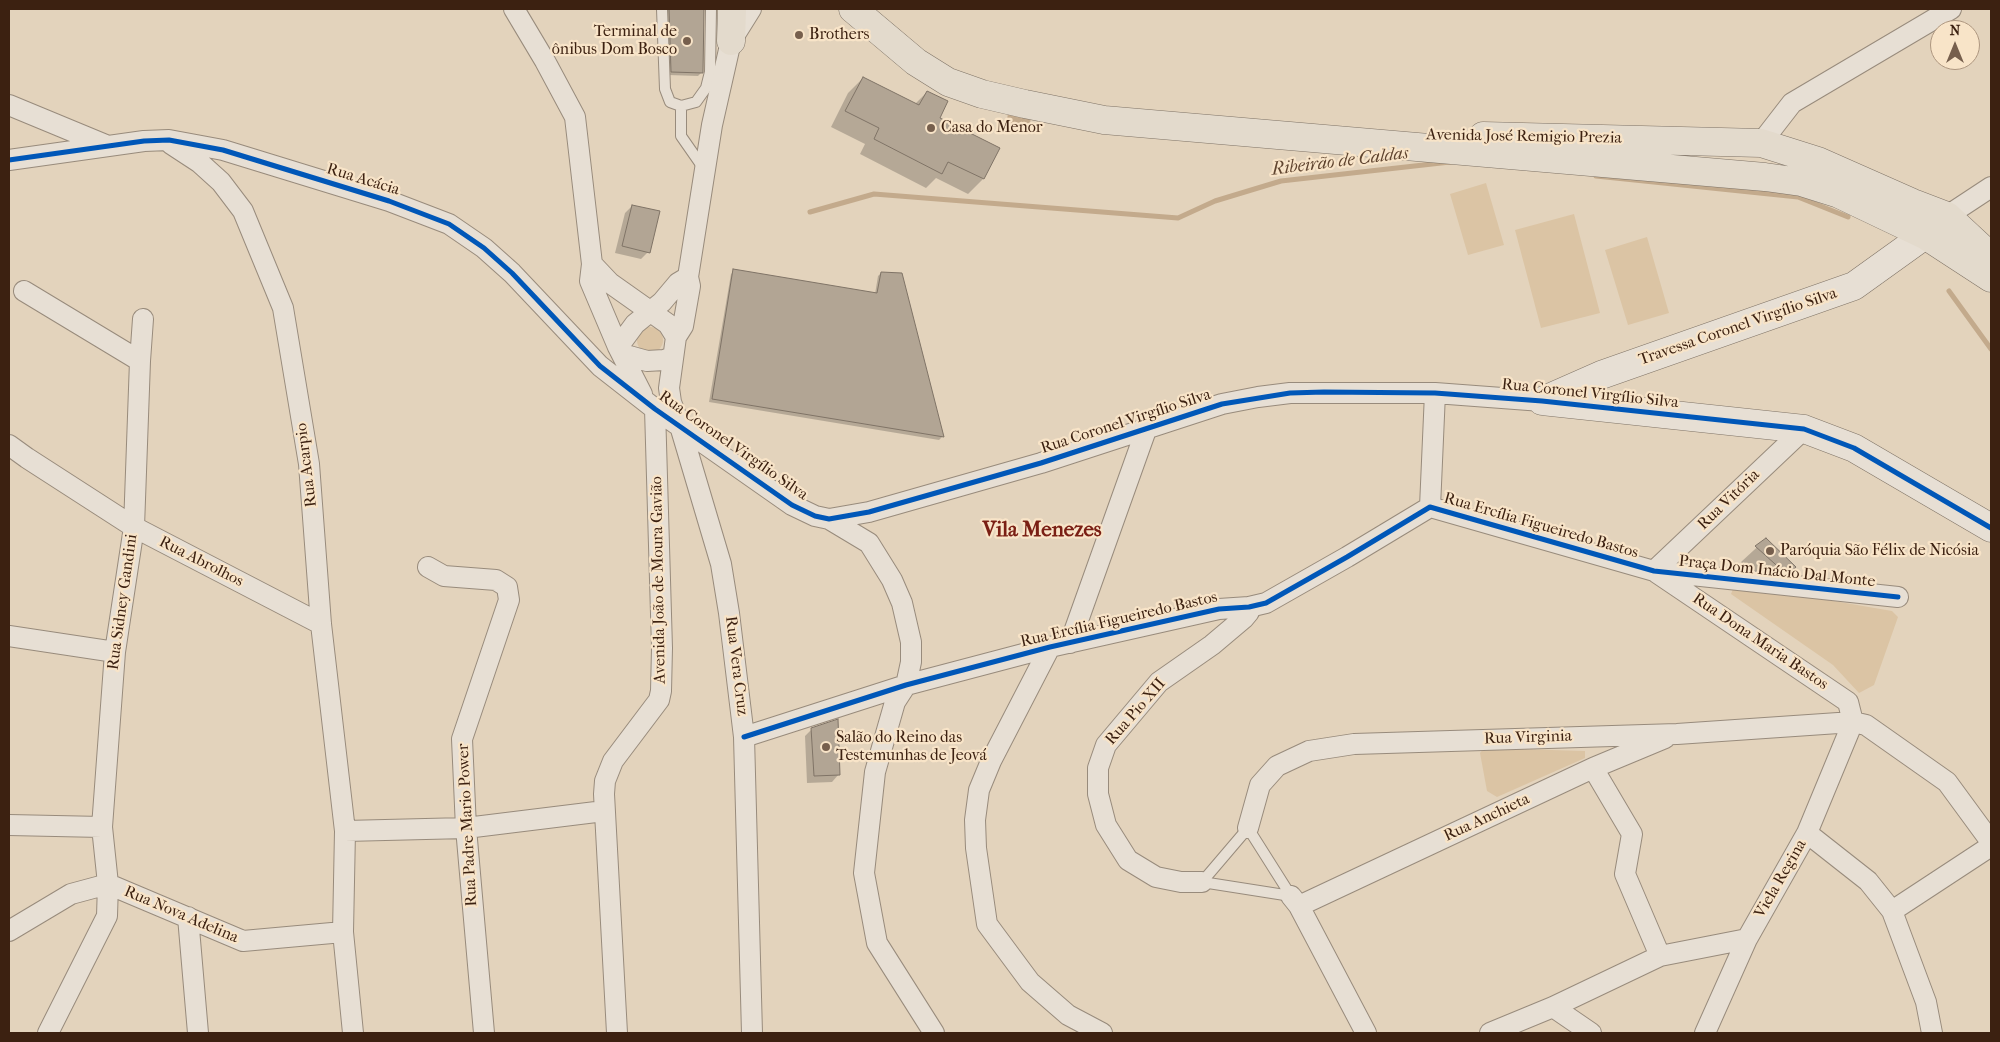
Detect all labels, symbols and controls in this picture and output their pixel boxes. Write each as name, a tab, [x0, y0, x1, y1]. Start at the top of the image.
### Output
north arrow	[1930, 20, 1980, 70]
place label: Terminal de ônibus Dom Bosco	[552, 22, 677, 60]
text: N	[1950, 22, 1960, 39]
place label: Brothers	[809, 25, 869, 45]
marker: Brothers	[793, 29, 805, 41]
marker: Terminal de ônibus Dom Bosco	[681, 35, 693, 47]
place label: Casa do Menor	[941, 118, 1043, 138]
marker: Casa do Menor	[925, 122, 937, 134]
street label: Avenida José Remigio Prezia	[1426, 126, 1622, 148]
water label: Ribeirão de Caldas	[1270, 143, 1410, 181]
street label: Rua Acácia	[324, 160, 402, 200]
street label: Travessa Coronel Virgílio Silva	[1636, 284, 1840, 370]
street label: Rua Coronel Virgílio Silva	[1501, 375, 1679, 413]
street label: Rua Coronel Virgílio Silva	[1038, 385, 1214, 459]
street label: Rua Coronel Virgílio Silva	[655, 387, 811, 505]
street label: Rua Acarpio	[292, 422, 322, 508]
street label: Rua Vitória	[1694, 466, 1764, 534]
street label: Avenida João de Moura Gavião	[648, 476, 670, 684]
street label: Rua Ercília Figueiredo Bastos	[1441, 489, 1641, 563]
district label: Vila Menezes	[982, 518, 1102, 544]
street label: Rua Sidney Gandini	[104, 533, 142, 671]
street label: Rua Abrolhos	[156, 533, 246, 591]
place label: Paróquia São Félix de Nicósia	[1780, 541, 1979, 561]
marker: Paróquia São Félix de Nicósia	[1764, 545, 1776, 557]
street label: Praça Dom Inácio Dal Monte	[1678, 552, 1876, 592]
street label: Rua Ercília Figueiredo Bastos	[1019, 588, 1219, 652]
street label: Rua Dona Maria Bastos	[1689, 589, 1831, 695]
street label: Rua Vera Cruz	[720, 615, 752, 717]
street label: Rua Pio XII	[1102, 675, 1170, 749]
street label: Rua Virginia	[1484, 727, 1572, 749]
place label: Salão do Reino das Testemunhas de Jeová	[836, 728, 987, 766]
marker: Salão do Reino das Testemunhas de Jeová	[820, 741, 832, 753]
street label: Rua Padre Mario Power	[454, 743, 482, 907]
street label: Rua Anchieta	[1441, 790, 1533, 846]
street label: Viela Regina	[1751, 836, 1811, 922]
street label: Rua Nova Adelina	[121, 882, 241, 948]

